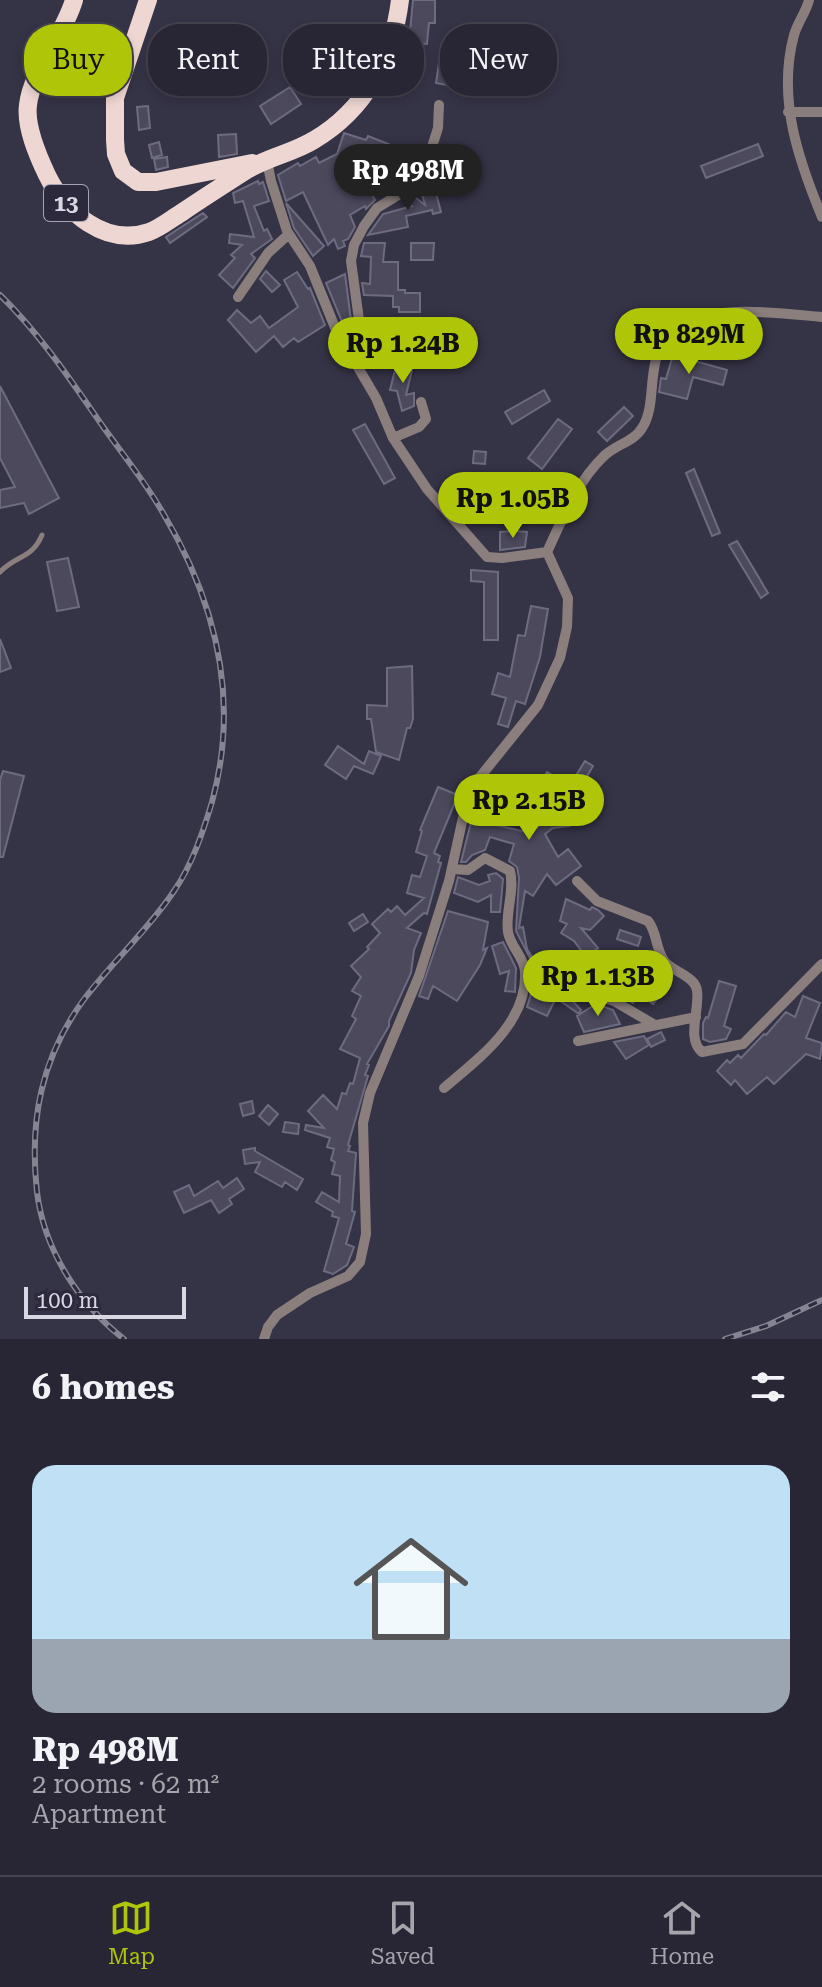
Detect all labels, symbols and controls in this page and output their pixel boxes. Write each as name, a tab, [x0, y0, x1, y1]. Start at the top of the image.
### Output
chip: Buy	[24, 24, 132, 96]
chip: Rent	[148, 24, 267, 96]
chip: Filters	[283, 24, 424, 96]
chip: New	[440, 24, 557, 96]
pin: Rp 498M	[334, 144, 482, 212]
text: Rp 498M	[352, 155, 464, 185]
road number: 13	[44, 185, 88, 221]
pin: Rp 829M	[615, 308, 763, 376]
pin: Rp 1.24B	[320, 317, 486, 385]
text: Rp 829M	[633, 319, 745, 349]
text: Rp 1.24B	[346, 328, 460, 358]
pin: Rp 1.05B	[430, 472, 596, 540]
text: Rp 1.05B	[456, 483, 570, 513]
pin: Rp 2.15B	[446, 774, 612, 842]
text: Rp 2.15B	[472, 785, 586, 815]
pin: Rp 1.13B	[515, 950, 681, 1018]
text: Rp 1.13B	[541, 961, 655, 991]
scale bar	[24, 1283, 186, 1319]
text: 100 m	[36, 1288, 99, 1313]
icon: filters	[746, 1365, 790, 1409]
text: 6 homes	[32, 1367, 175, 1407]
icon: home	[339, 1517, 483, 1661]
text: Rp 498M	[32, 1729, 179, 1769]
text: 2 rooms · 62 m²	[32, 1769, 219, 1799]
text: Apartment	[32, 1799, 166, 1829]
tab: Map	[108, 1896, 155, 1969]
tab: Saved	[371, 1896, 435, 1969]
tab: Home	[650, 1896, 714, 1969]

